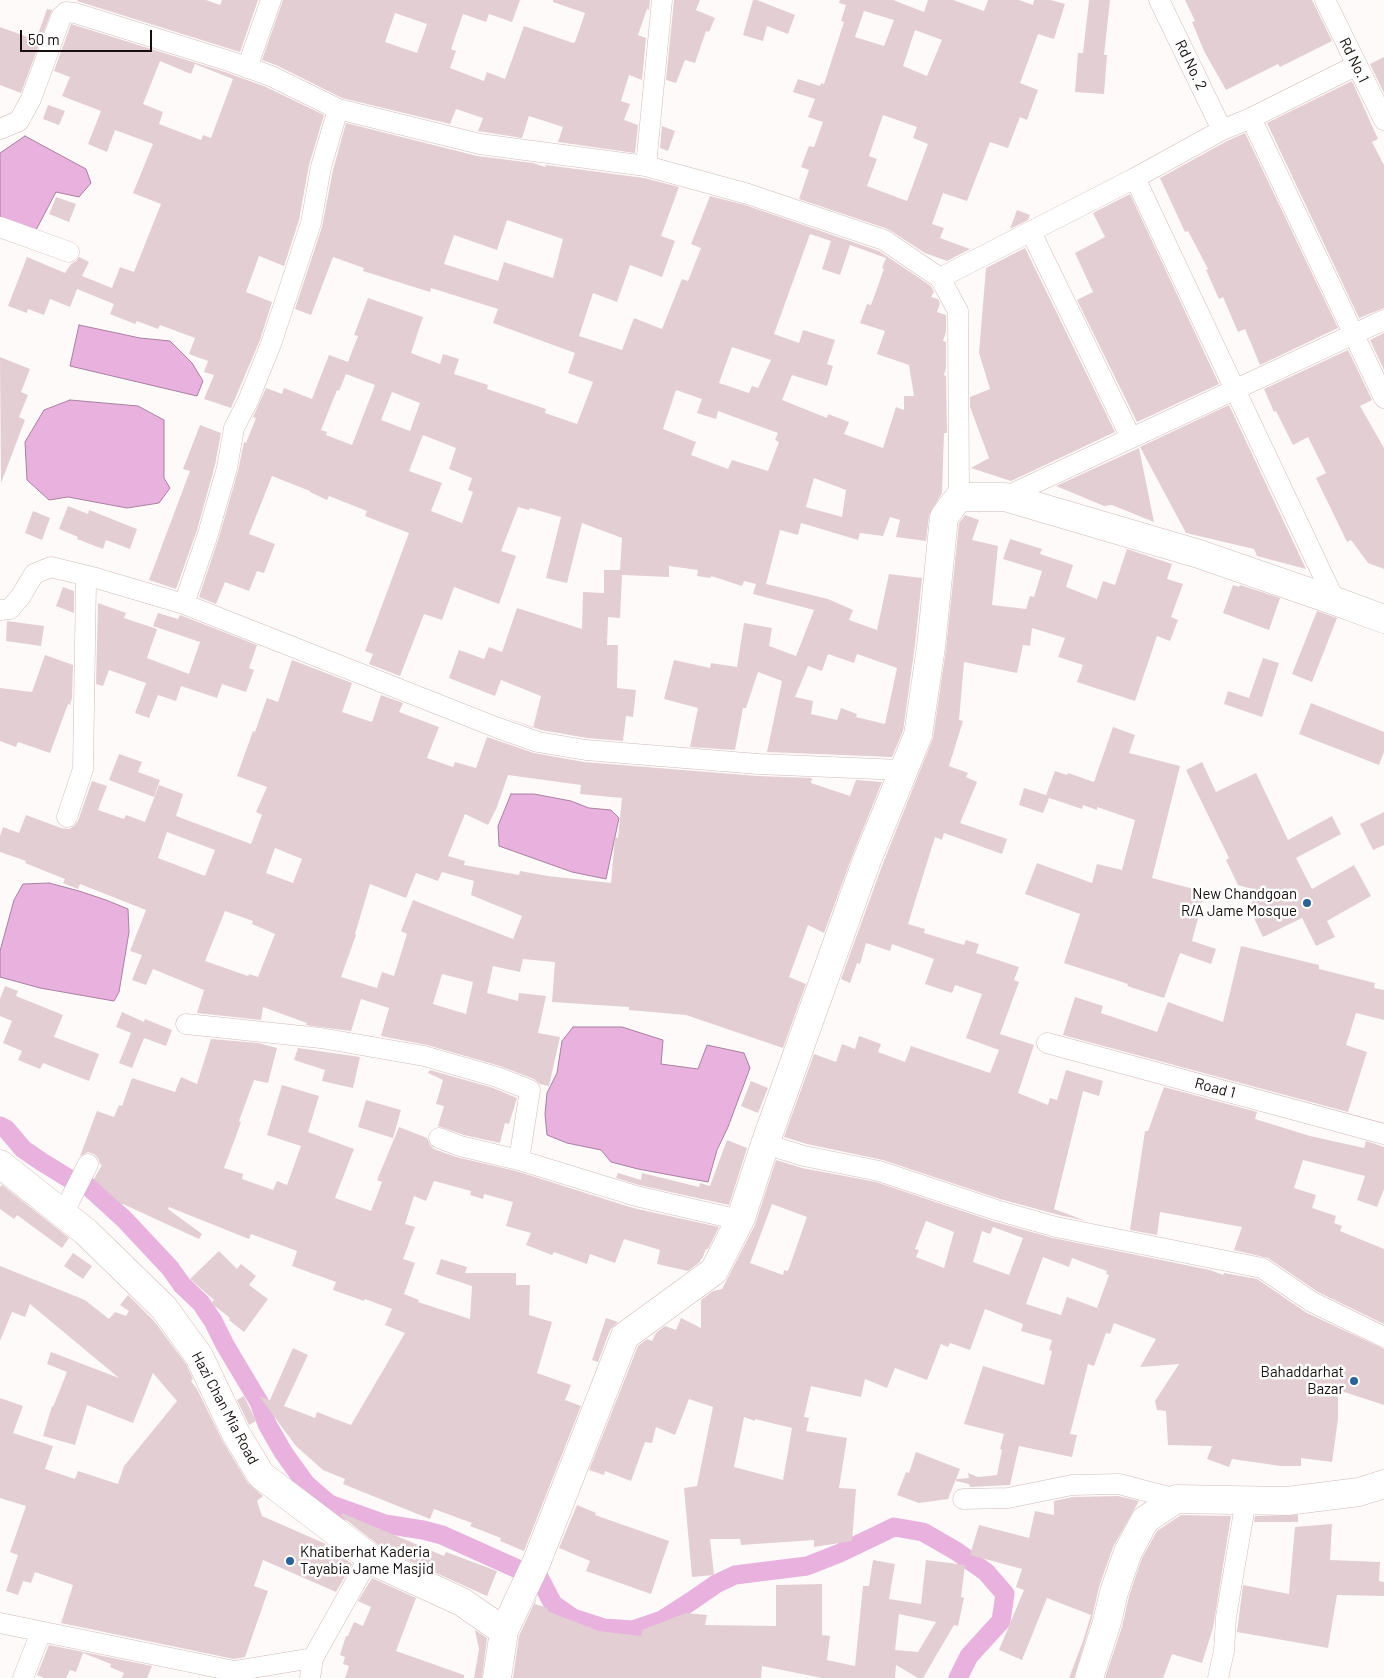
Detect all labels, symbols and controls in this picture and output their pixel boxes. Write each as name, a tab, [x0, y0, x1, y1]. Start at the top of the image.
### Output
scale bar	[22, 20, 155, 52]
text: 50 m	[28, 30, 60, 48]
street label: Rd No.1	[1335, 35, 1373, 85]
street label: Rd No. 2	[1171, 37, 1211, 93]
place label: New Chandgoan R/A Jame Mosque	[1181, 885, 1297, 920]
marker: New Chandgoan R/A Jame Mosque	[1301, 897, 1313, 909]
street label: Road 1	[1193, 1074, 1237, 1102]
street label: Hazi Chan Mia Road	[188, 1348, 262, 1468]
place label: Bahaddarhat Bazar	[1261, 1363, 1344, 1398]
marker: Bahaddarhat Bazar	[1348, 1375, 1360, 1387]
place label: Khatiberhat Kaderia Tayabia Jame Masjid	[300, 1543, 434, 1578]
marker: Khatiberhat Kaderia Tayabia Jame Masjid	[284, 1555, 296, 1567]

